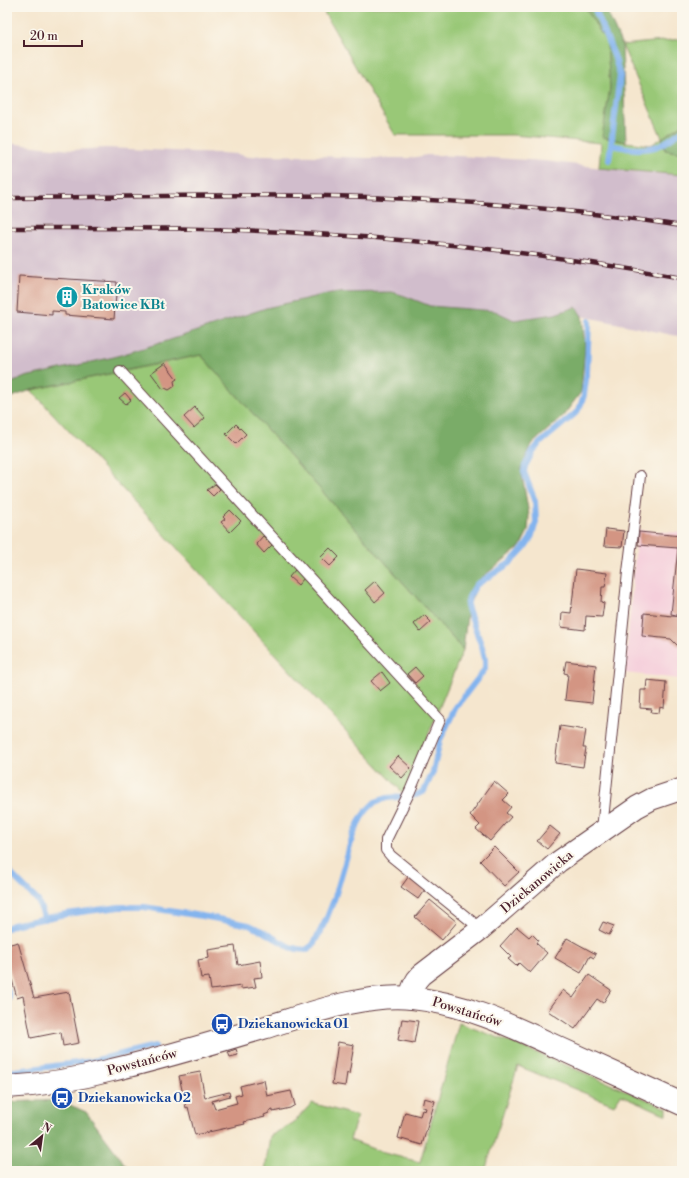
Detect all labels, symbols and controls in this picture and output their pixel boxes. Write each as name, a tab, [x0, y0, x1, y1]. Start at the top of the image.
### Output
scale bar	[24, 22, 82, 48]
text: 20 m	[30, 29, 58, 44]
place label: Kraków Batowice KBt	[82, 282, 165, 313]
building icon: Kraków Batowice KBt	[54, 284, 80, 310]
street label: Dziekanowicka	[498, 847, 577, 917]
street label: Powstańców	[430, 994, 505, 1030]
bus stop icon: Dziekanowicka 01	[209, 1011, 235, 1037]
place label: Dziekanowicka 01	[238, 1016, 349, 1032]
street label: Powstańców	[105, 1045, 180, 1079]
bus stop icon: Dziekanowicka 02	[49, 1085, 75, 1111]
place label: Dziekanowicka 02	[78, 1090, 191, 1106]
north arrow	[22, 1116, 62, 1156]
text: N	[39, 1120, 54, 1137]

